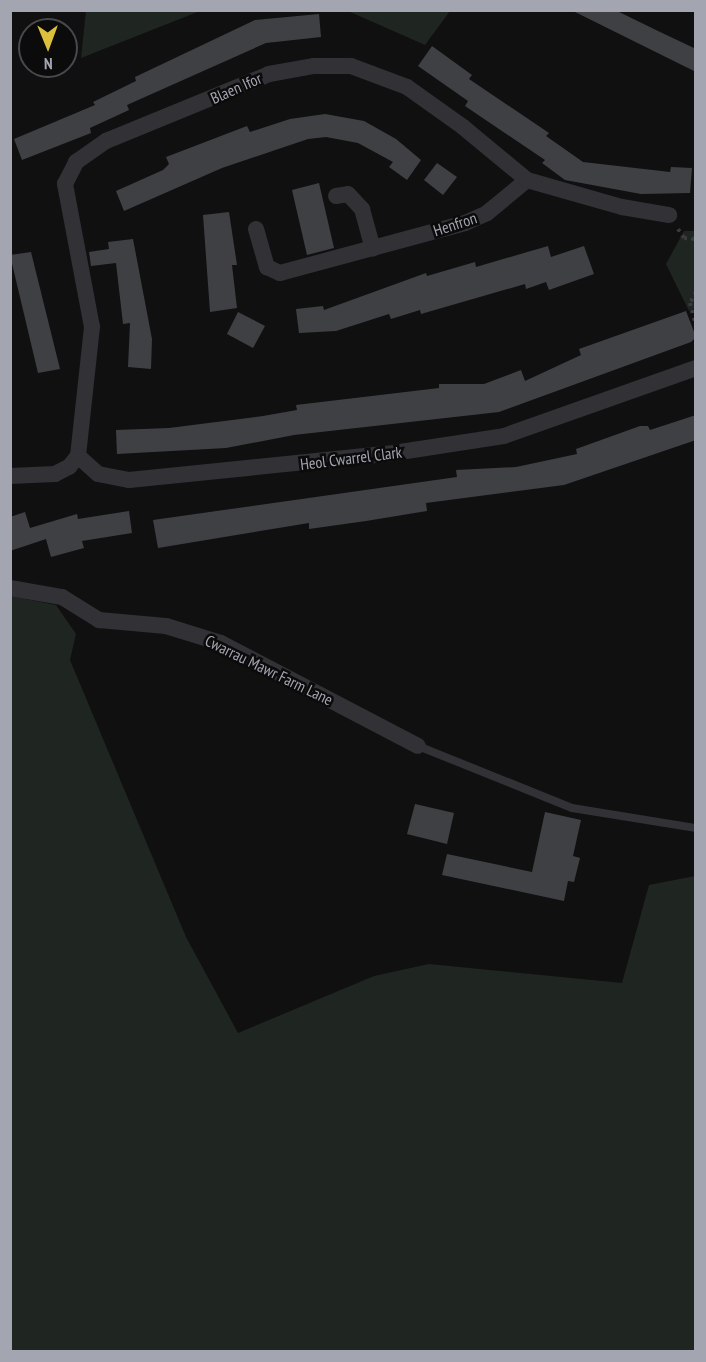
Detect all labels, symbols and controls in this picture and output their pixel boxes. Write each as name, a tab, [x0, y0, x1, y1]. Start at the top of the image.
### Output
north arrow	[18, 18, 78, 78]
text: N	[44, 54, 53, 74]
street label: Blaen Ifor	[208, 68, 264, 108]
street label: Henfron	[431, 208, 479, 240]
street label: Heol Cwarrel Clark	[299, 442, 403, 474]
street label: Cwarrau Mawr Farm Lane	[202, 631, 336, 709]

